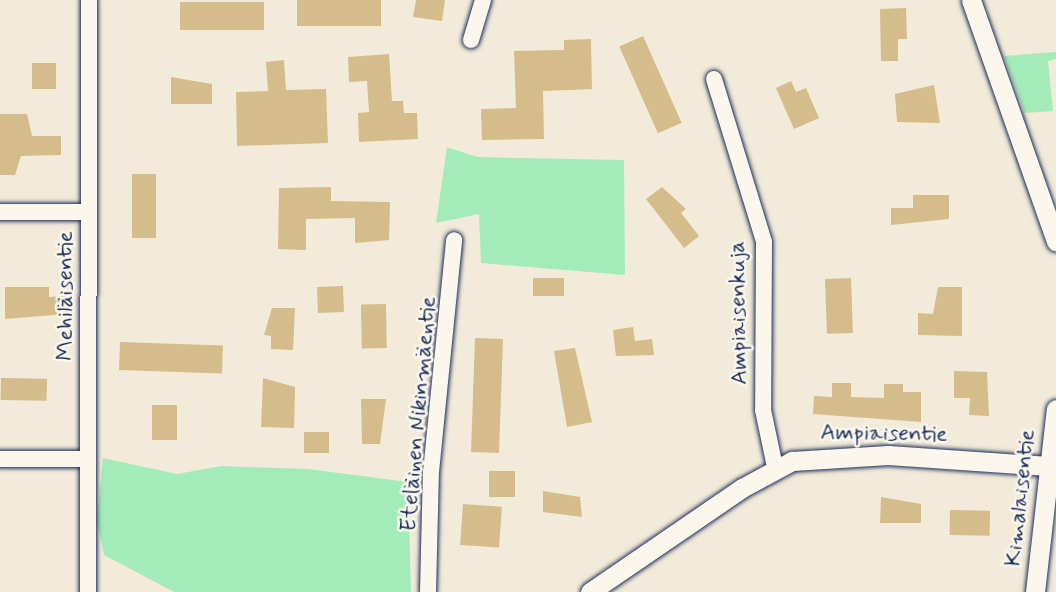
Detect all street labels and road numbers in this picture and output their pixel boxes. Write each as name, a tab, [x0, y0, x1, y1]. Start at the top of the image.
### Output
street label: Mehiläisentie	[52, 231, 80, 361]
street label: Ampiaisenkuja	[724, 241, 754, 385]
street label: Eteläinen Nikinmäentie	[395, 295, 443, 533]
street label: Ampiaisentie	[820, 419, 948, 449]
street label: Kimalaisentie	[1000, 428, 1042, 568]

